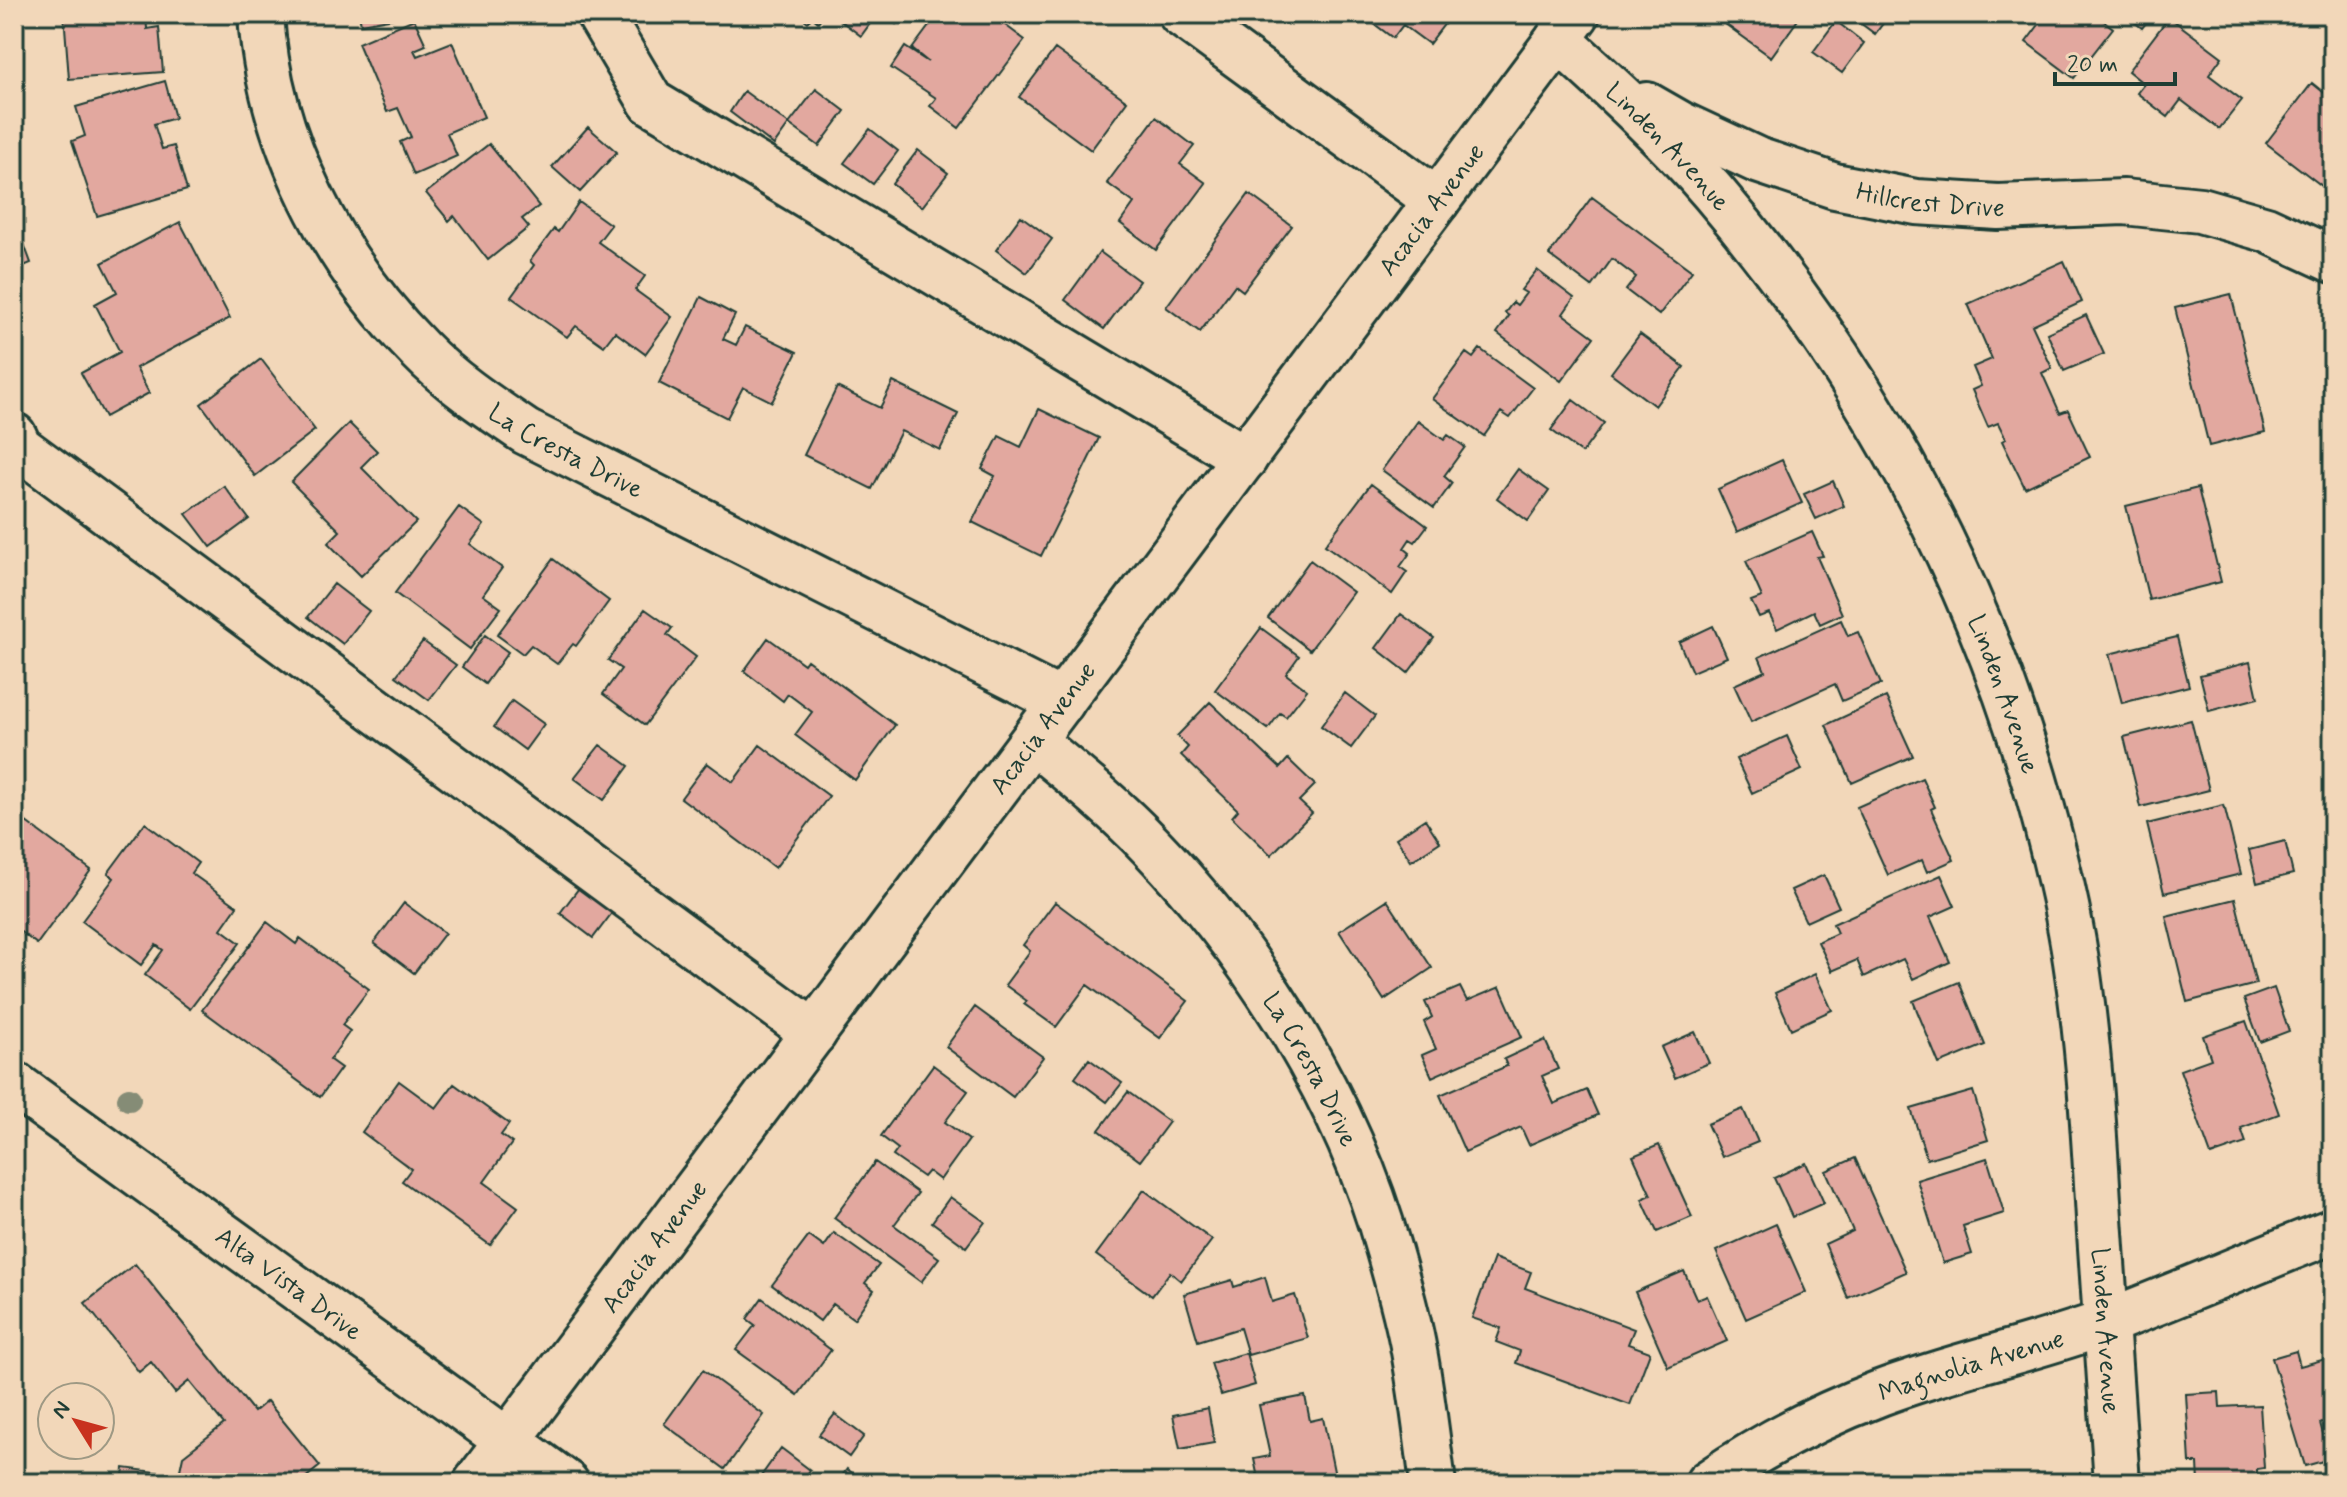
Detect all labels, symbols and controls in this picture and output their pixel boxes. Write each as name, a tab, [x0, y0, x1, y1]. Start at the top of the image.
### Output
scale bar	[2055, 36, 2175, 86]
text: 20 m	[2067, 50, 2118, 81]
street label: Linden Avenue	[1597, 76, 1737, 219]
street label: Acacia Avenue	[1371, 137, 1493, 284]
street label: Hillcrest Drive	[1853, 176, 2005, 226]
street label: La Cresta Drive	[481, 396, 649, 507]
street label: Linden Avenue	[1958, 610, 2046, 778]
street label: Acacia Avenue	[983, 655, 1105, 802]
street label: La Cresta Drive	[1254, 986, 1365, 1153]
street label: Acacia Avenue	[594, 1174, 716, 1321]
street label: Alta Vista Drive	[208, 1220, 369, 1350]
street label: Linden Avenue	[2082, 1247, 2127, 1415]
street label: Magnolia Avenue	[1874, 1322, 2069, 1411]
north arrow	[36, 1381, 116, 1461]
text: N	[46, 1396, 77, 1424]

